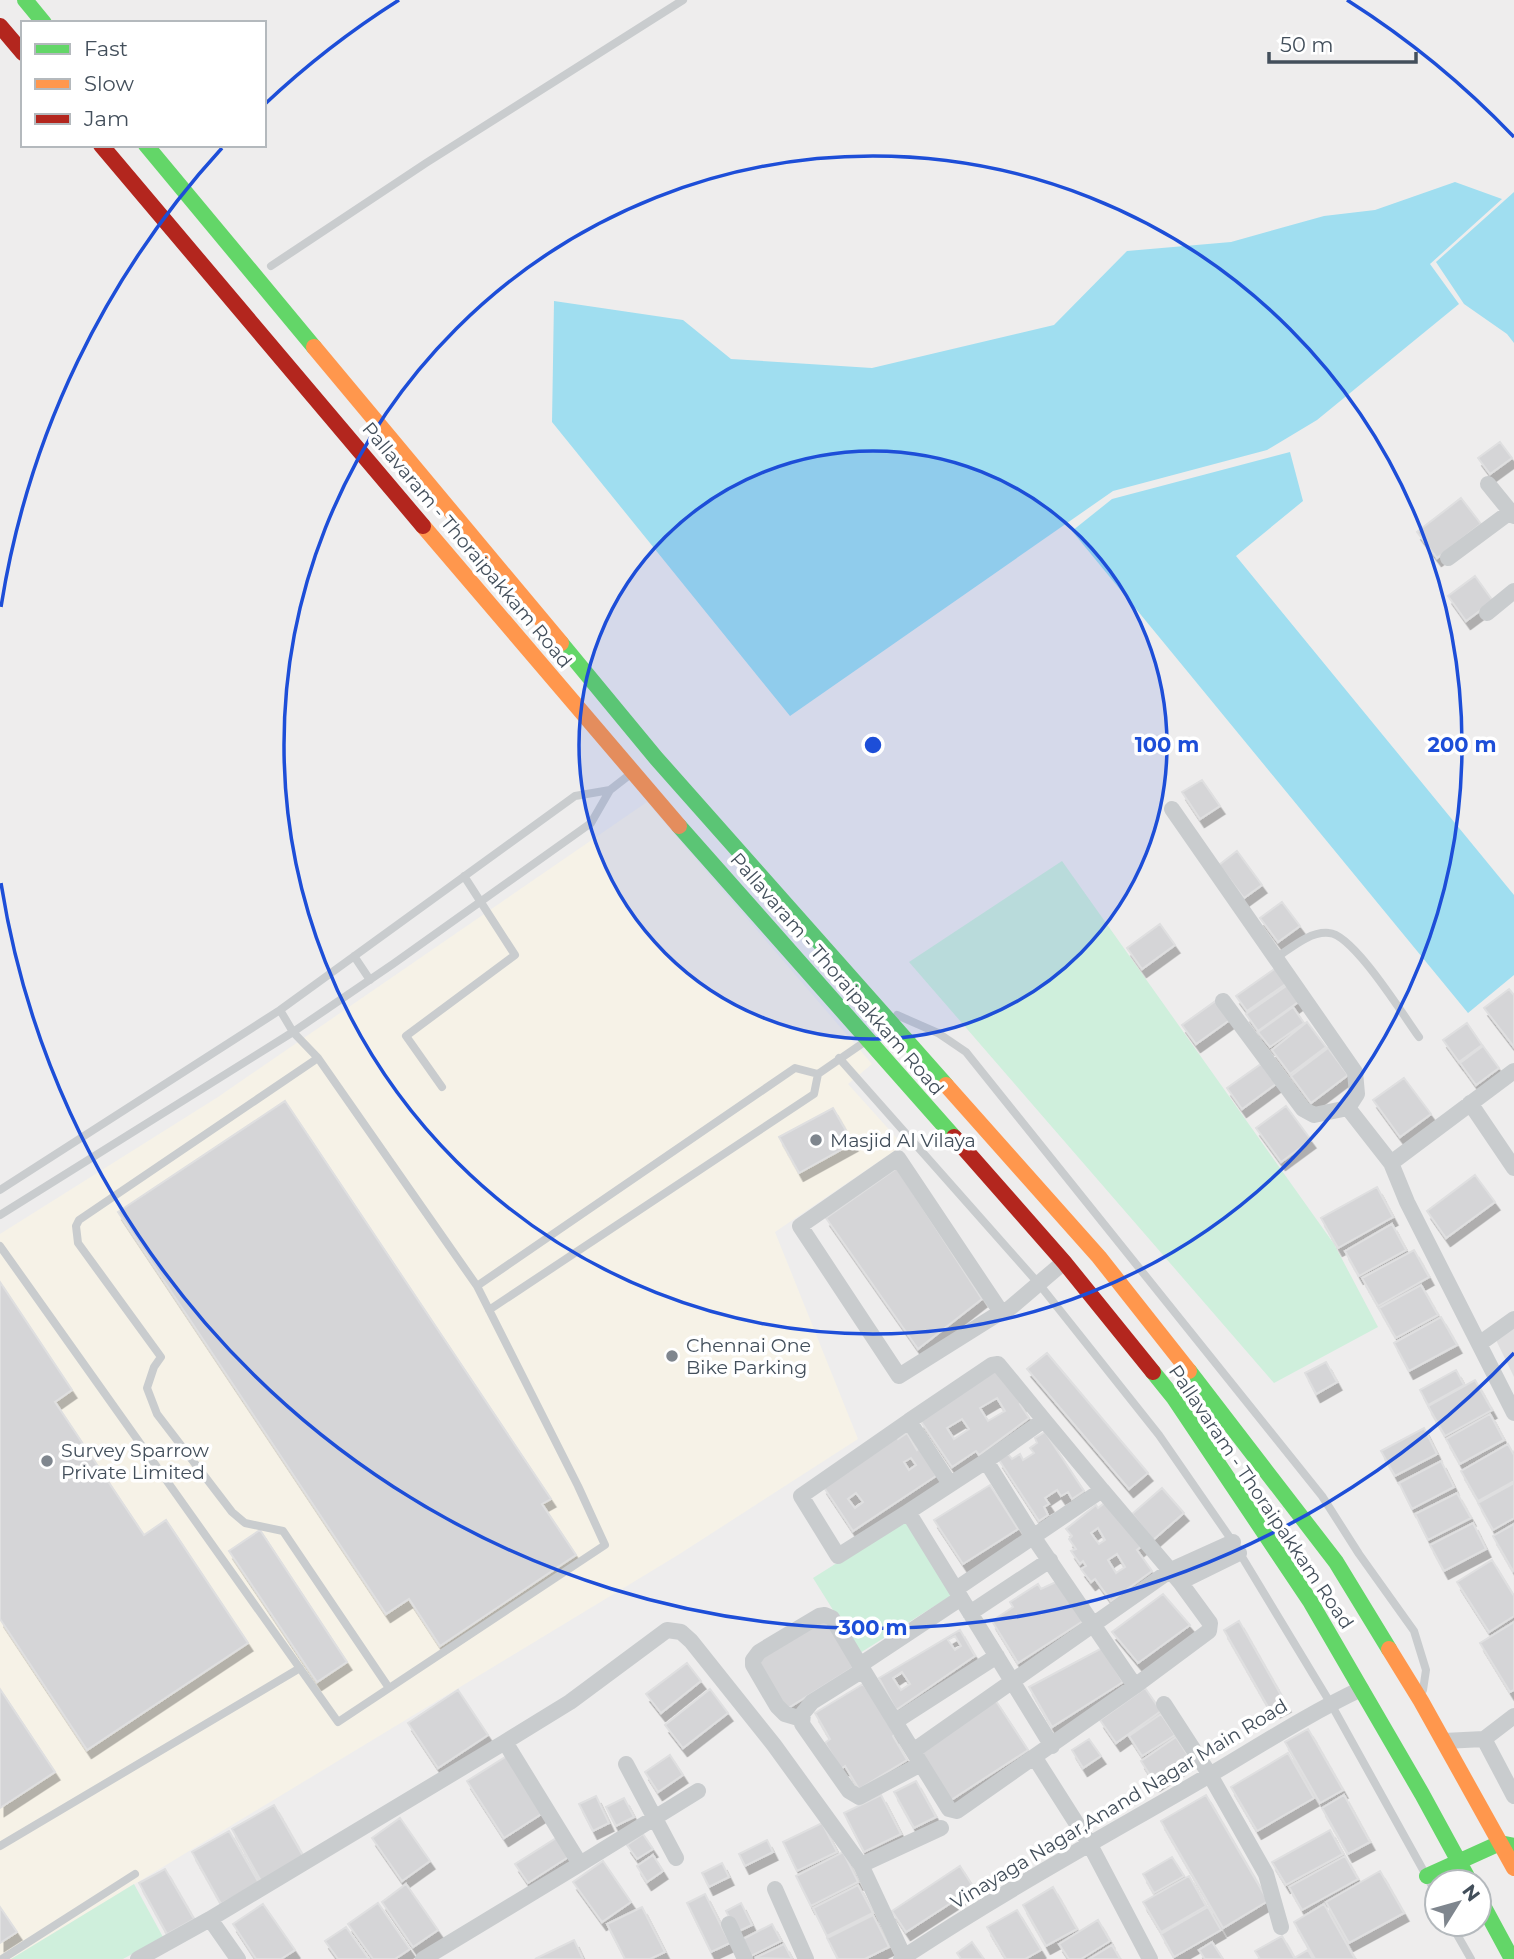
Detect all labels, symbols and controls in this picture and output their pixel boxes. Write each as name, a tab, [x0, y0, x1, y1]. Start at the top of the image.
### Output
legend	[21, 21, 266, 147]
scale bar	[1269, 21, 1416, 65]
text: 50 m	[1280, 32, 1334, 57]
text: Fast	[84, 36, 128, 61]
text: Slow	[84, 71, 134, 96]
text: Jam	[83, 106, 129, 131]
street label: Pallavaram - Thoraipakkam Road	[357, 417, 577, 673]
text: 100 m	[1135, 732, 1199, 757]
text: 200 m	[1428, 732, 1496, 757]
centre of rings	[861, 733, 885, 757]
street label: Pallavaram - Thoraipakkam Road	[725, 848, 949, 1100]
place label: Masjid Al Vilaya	[830, 1129, 976, 1152]
marker: Masjid Al Vilaya	[808, 1132, 824, 1148]
place label: Chennai One Bike Parking	[686, 1334, 811, 1379]
marker: Chennai One Bike Parking	[664, 1348, 680, 1364]
street label: Pallavaram - Thoraipakkam Road	[1164, 1360, 1358, 1634]
place label: Survey Sparrow Private Limited	[61, 1439, 209, 1484]
marker: Survey Sparrow Private Limited	[39, 1453, 55, 1469]
text: 300 m	[838, 1615, 907, 1640]
street label: Vinayaga Nagar,Anand Nagar Main Road	[946, 1694, 1292, 1914]
north arrow	[1423, 1868, 1493, 1938]
text: N	[1457, 1880, 1485, 1906]

